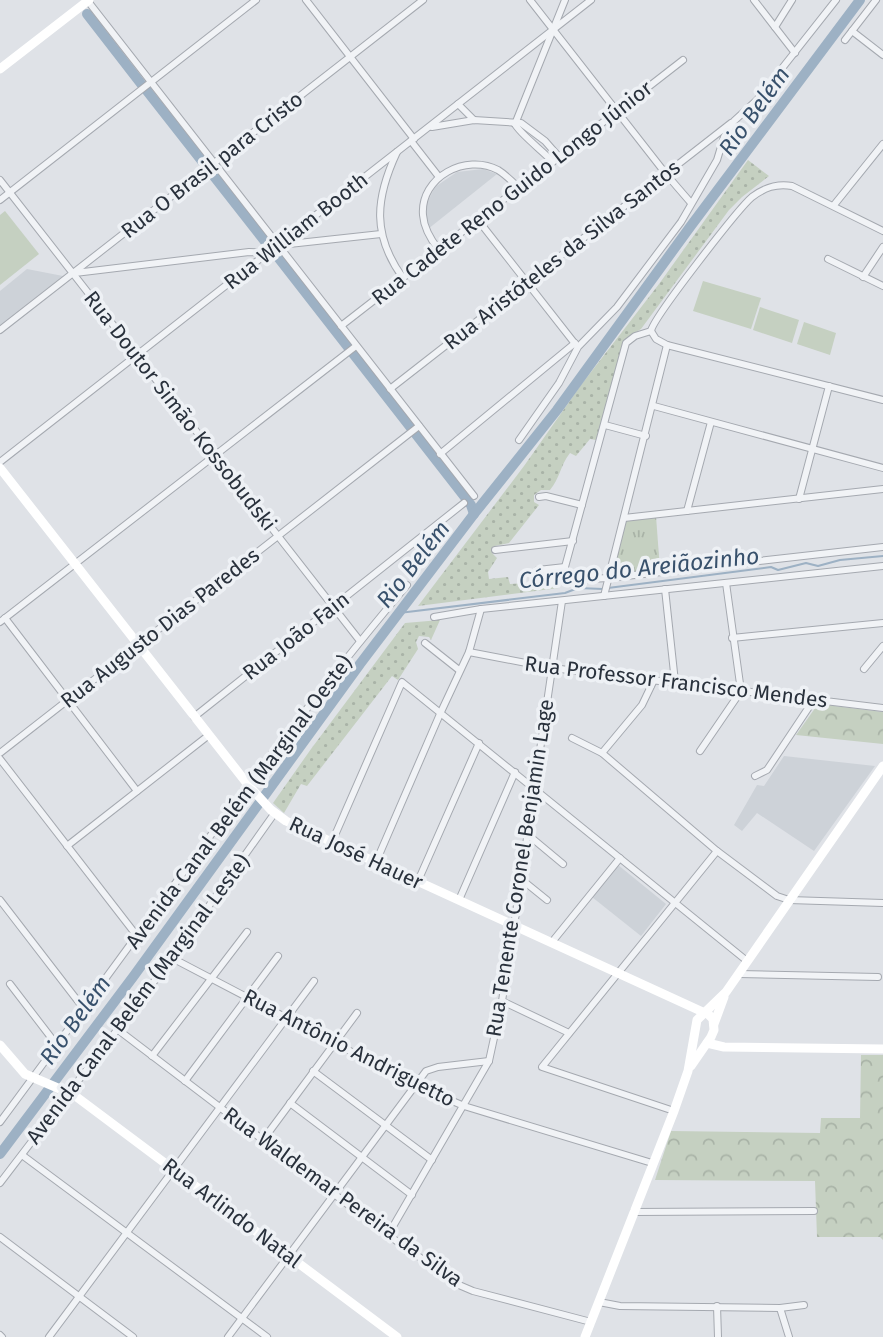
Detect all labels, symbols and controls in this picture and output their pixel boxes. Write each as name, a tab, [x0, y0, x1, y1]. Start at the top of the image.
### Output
water label: Rio Belém	[712, 61, 796, 161]
street label: Rua Cadete Reno Guido Longo Júnior	[366, 75, 658, 311]
street label: Rua O Brasil para Cristo	[116, 86, 308, 244]
street label: Rua Aristóteles da Silva Santos	[438, 154, 686, 356]
street label: Rua William Booth	[219, 167, 373, 295]
street label: Rua Doutor Simão Kossobudski	[78, 286, 282, 536]
water label: Rio Belém	[370, 515, 456, 613]
water label: Córrego do Areiãozinho	[517, 541, 761, 595]
street label: Rua Augusto Dias Paredes	[55, 542, 265, 714]
street label: Rua João Fain	[237, 586, 355, 686]
street label: Avenida Canal Belém (Marginal Oeste)	[120, 650, 358, 954]
street label: Rua Professor Francisco Mendes	[523, 651, 829, 714]
street label: Rua Tenente Coronel Benjamin Lage	[480, 697, 560, 1039]
street label: Rua José Hauer	[285, 811, 427, 895]
street label: Avenida Canal Belém (Marginal Leste)	[20, 849, 256, 1149]
water label: Rio Belém	[33, 970, 117, 1070]
street label: Rua Antônio Andriguetto	[239, 983, 459, 1113]
street label: Rua Waldemar Pereira da Silva	[218, 1101, 468, 1293]
street label: Rua Arlindo Natal	[157, 1152, 307, 1274]

